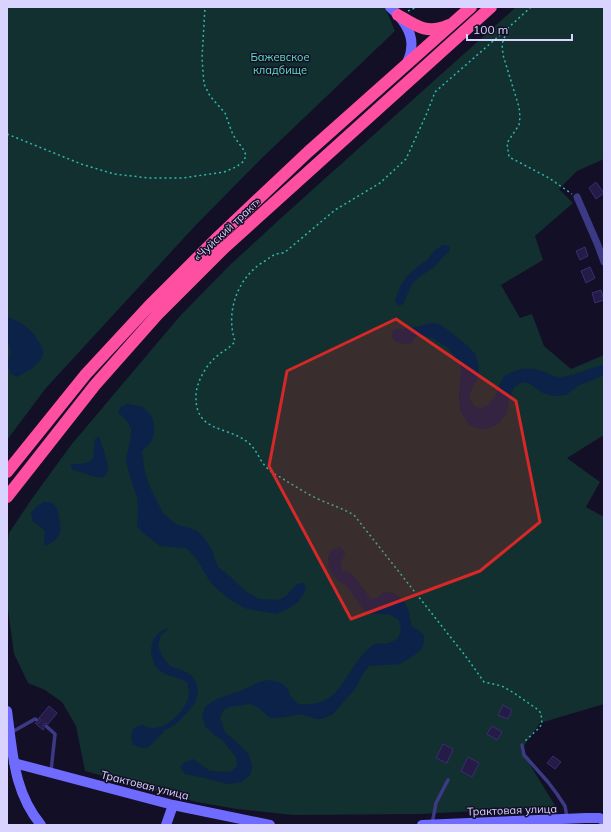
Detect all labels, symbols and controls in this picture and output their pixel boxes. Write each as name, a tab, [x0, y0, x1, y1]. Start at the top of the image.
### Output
scale bar	[467, 16, 572, 42]
text: 100 m	[473, 22, 508, 37]
park label: Бажевское кладбище	[250, 50, 310, 77]
street label: «Чуйский тракт»	[191, 194, 264, 264]
street label: Трактовая улица	[99, 767, 191, 803]
street label: Трактовая улица	[467, 801, 557, 819]

